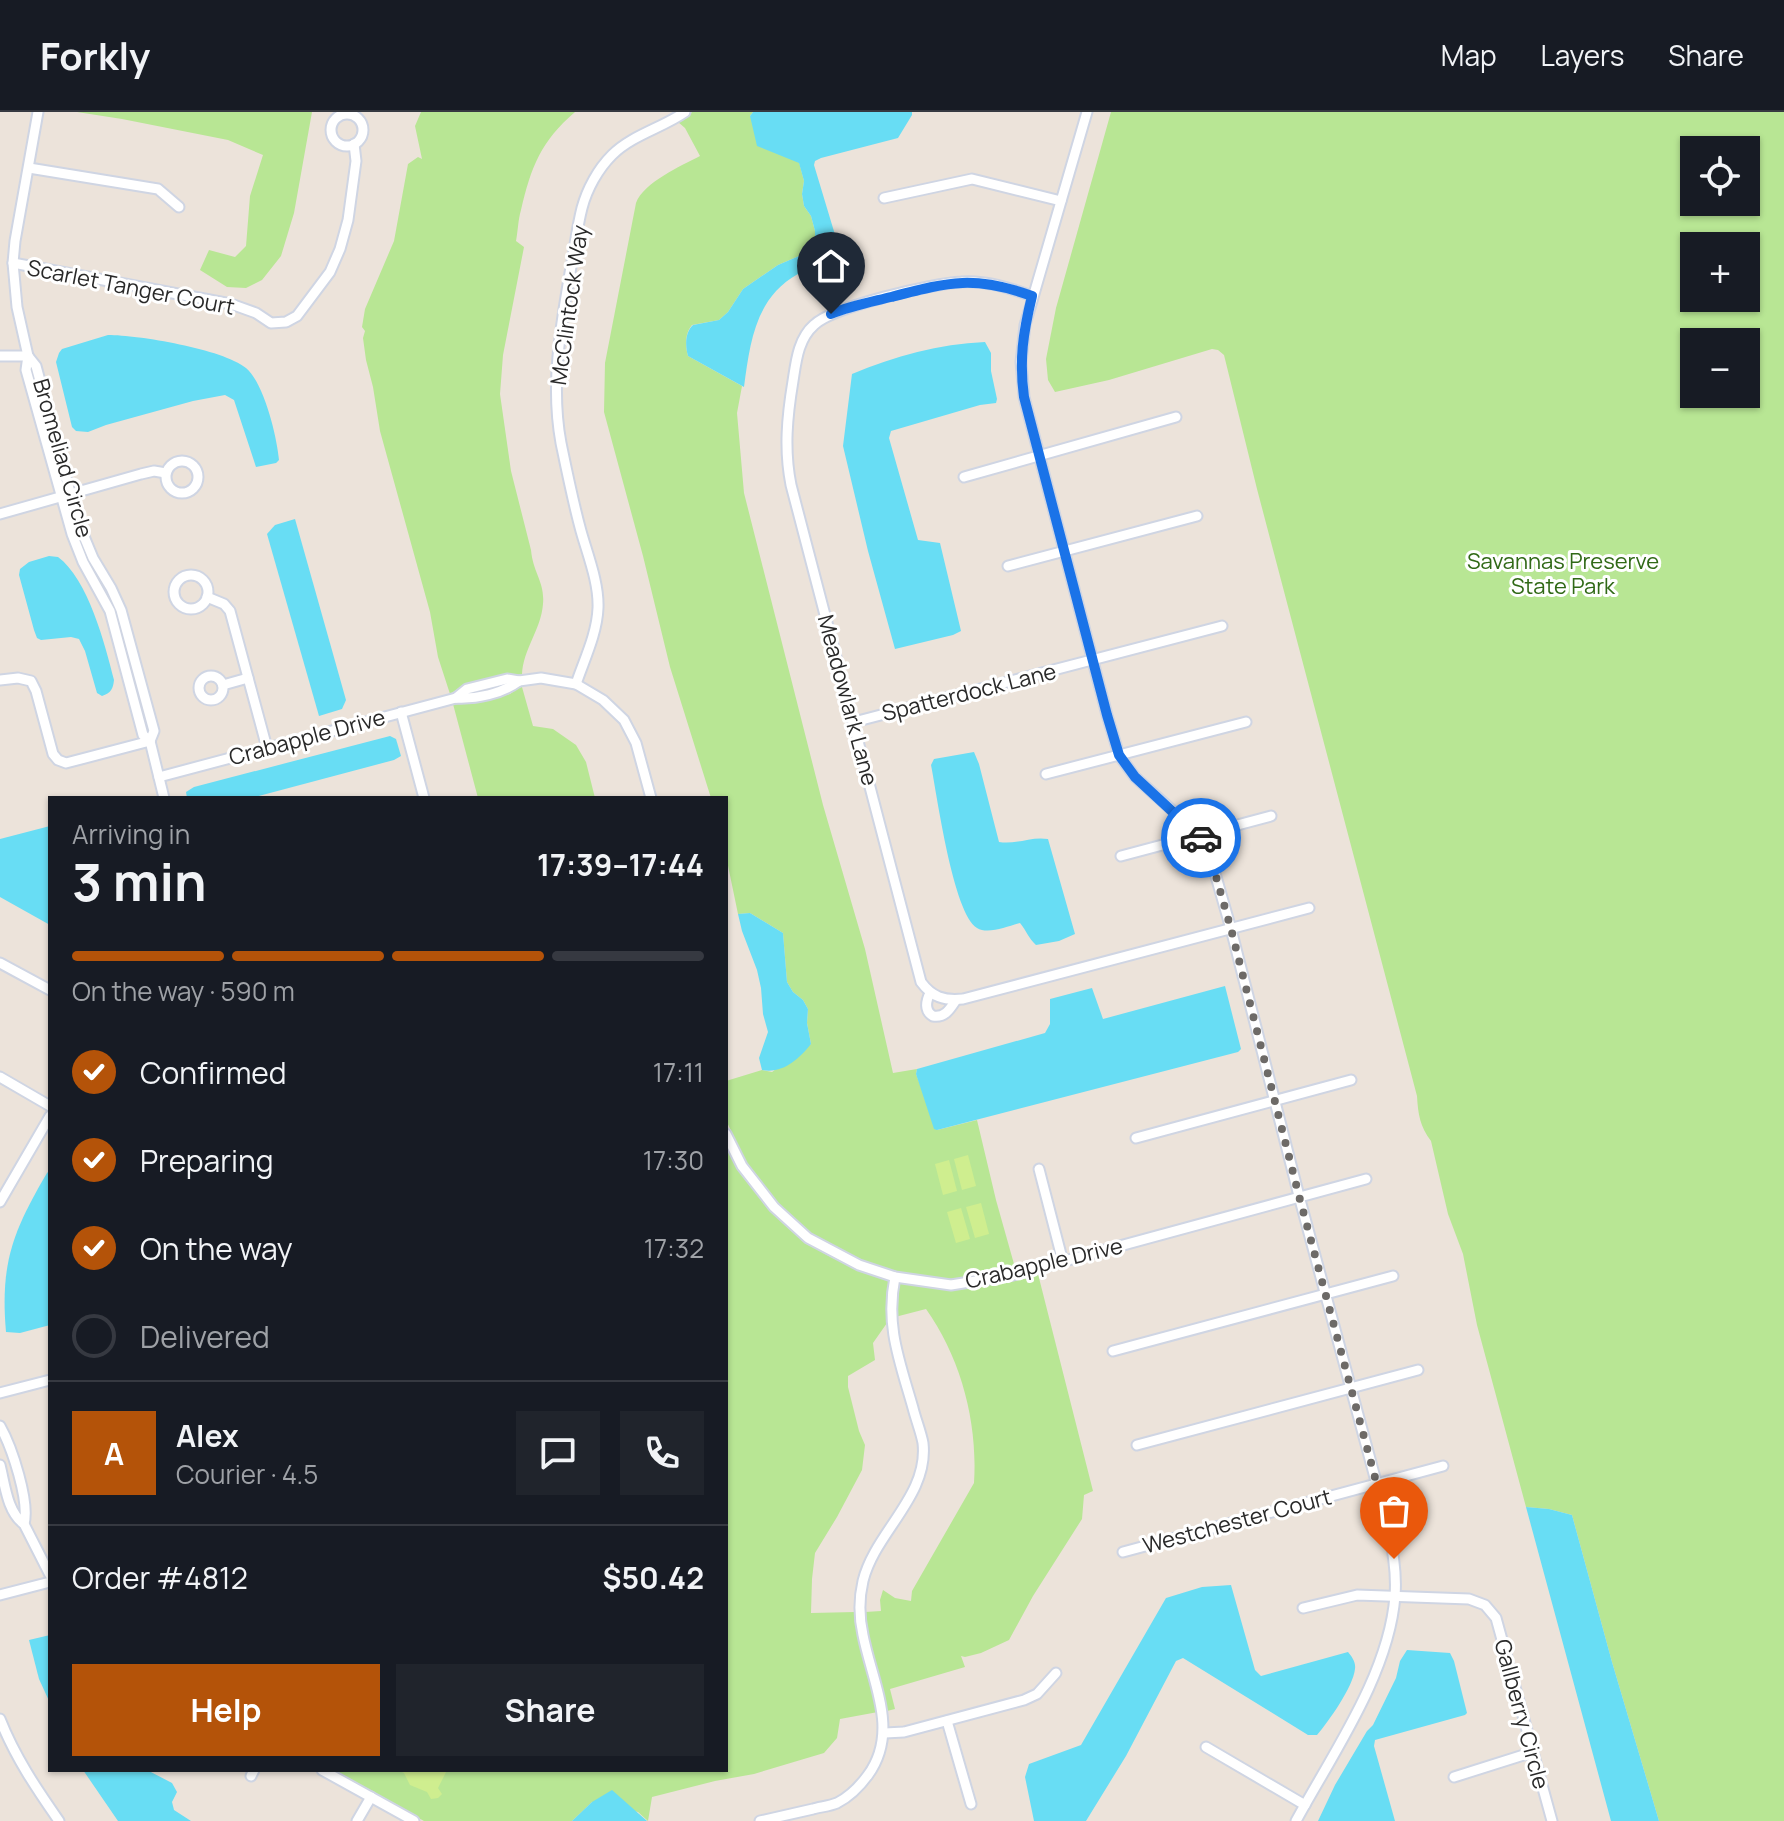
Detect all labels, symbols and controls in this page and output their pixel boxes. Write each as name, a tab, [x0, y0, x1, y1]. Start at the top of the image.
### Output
text: Forkly	[40, 29, 150, 81]
text: Map	[1441, 36, 1497, 74]
text: Layers	[1541, 36, 1624, 74]
text: Share	[1668, 36, 1744, 74]
map controls	[1680, 136, 1760, 408]
button: locate	[1680, 136, 1760, 216]
street label: McClintock Way	[543, 223, 595, 387]
pin	[797, 232, 865, 314]
button: +	[1680, 232, 1760, 312]
icon: home	[809, 244, 853, 288]
street label: Scarlet Tanger Court	[25, 252, 237, 322]
button: −	[1680, 328, 1760, 408]
street label: Bromeliad Circle	[26, 375, 100, 541]
park label: Savannas Preserve State Park	[1467, 546, 1659, 601]
street label: Meadowlark Lane	[811, 611, 885, 789]
street label: Spatterdock Lane	[879, 656, 1059, 728]
street label: Crabapple Drive	[226, 702, 389, 772]
courier	[1161, 798, 1241, 878]
text: Arriving in	[72, 816, 190, 852]
icon: car	[1179, 816, 1223, 860]
text: 17:39–17:44	[537, 844, 704, 885]
text: 3 min	[72, 846, 207, 917]
text: On the way · 590 m	[72, 973, 295, 1009]
icon: check	[72, 1050, 116, 1094]
text: Confirmed	[140, 1052, 287, 1093]
text: 17:11	[653, 1054, 704, 1090]
icon: check	[72, 1138, 116, 1182]
text: Preparing	[140, 1140, 274, 1181]
text: 17:30	[643, 1142, 704, 1178]
icon: check	[72, 1226, 116, 1270]
text: On the way	[140, 1228, 293, 1269]
text: 17:32	[644, 1230, 704, 1266]
street label: Crabapple Drive	[962, 1230, 1126, 1296]
text: Delivered	[140, 1316, 270, 1357]
button: chat	[516, 1411, 600, 1495]
button: phone	[620, 1411, 704, 1495]
text: Alex	[176, 1415, 239, 1456]
text: A	[104, 1433, 124, 1474]
text: Courier · 4.5	[176, 1456, 318, 1492]
pin	[1360, 1477, 1428, 1559]
street label: Westchester Court	[1140, 1481, 1335, 1561]
icon: bag	[1372, 1489, 1416, 1533]
text: Order #4812	[72, 1557, 248, 1598]
text: $50.42	[603, 1557, 704, 1598]
street label: Gallberry Circle	[1488, 1636, 1556, 1792]
button: Help	[72, 1664, 380, 1756]
button: Share	[396, 1664, 704, 1756]

